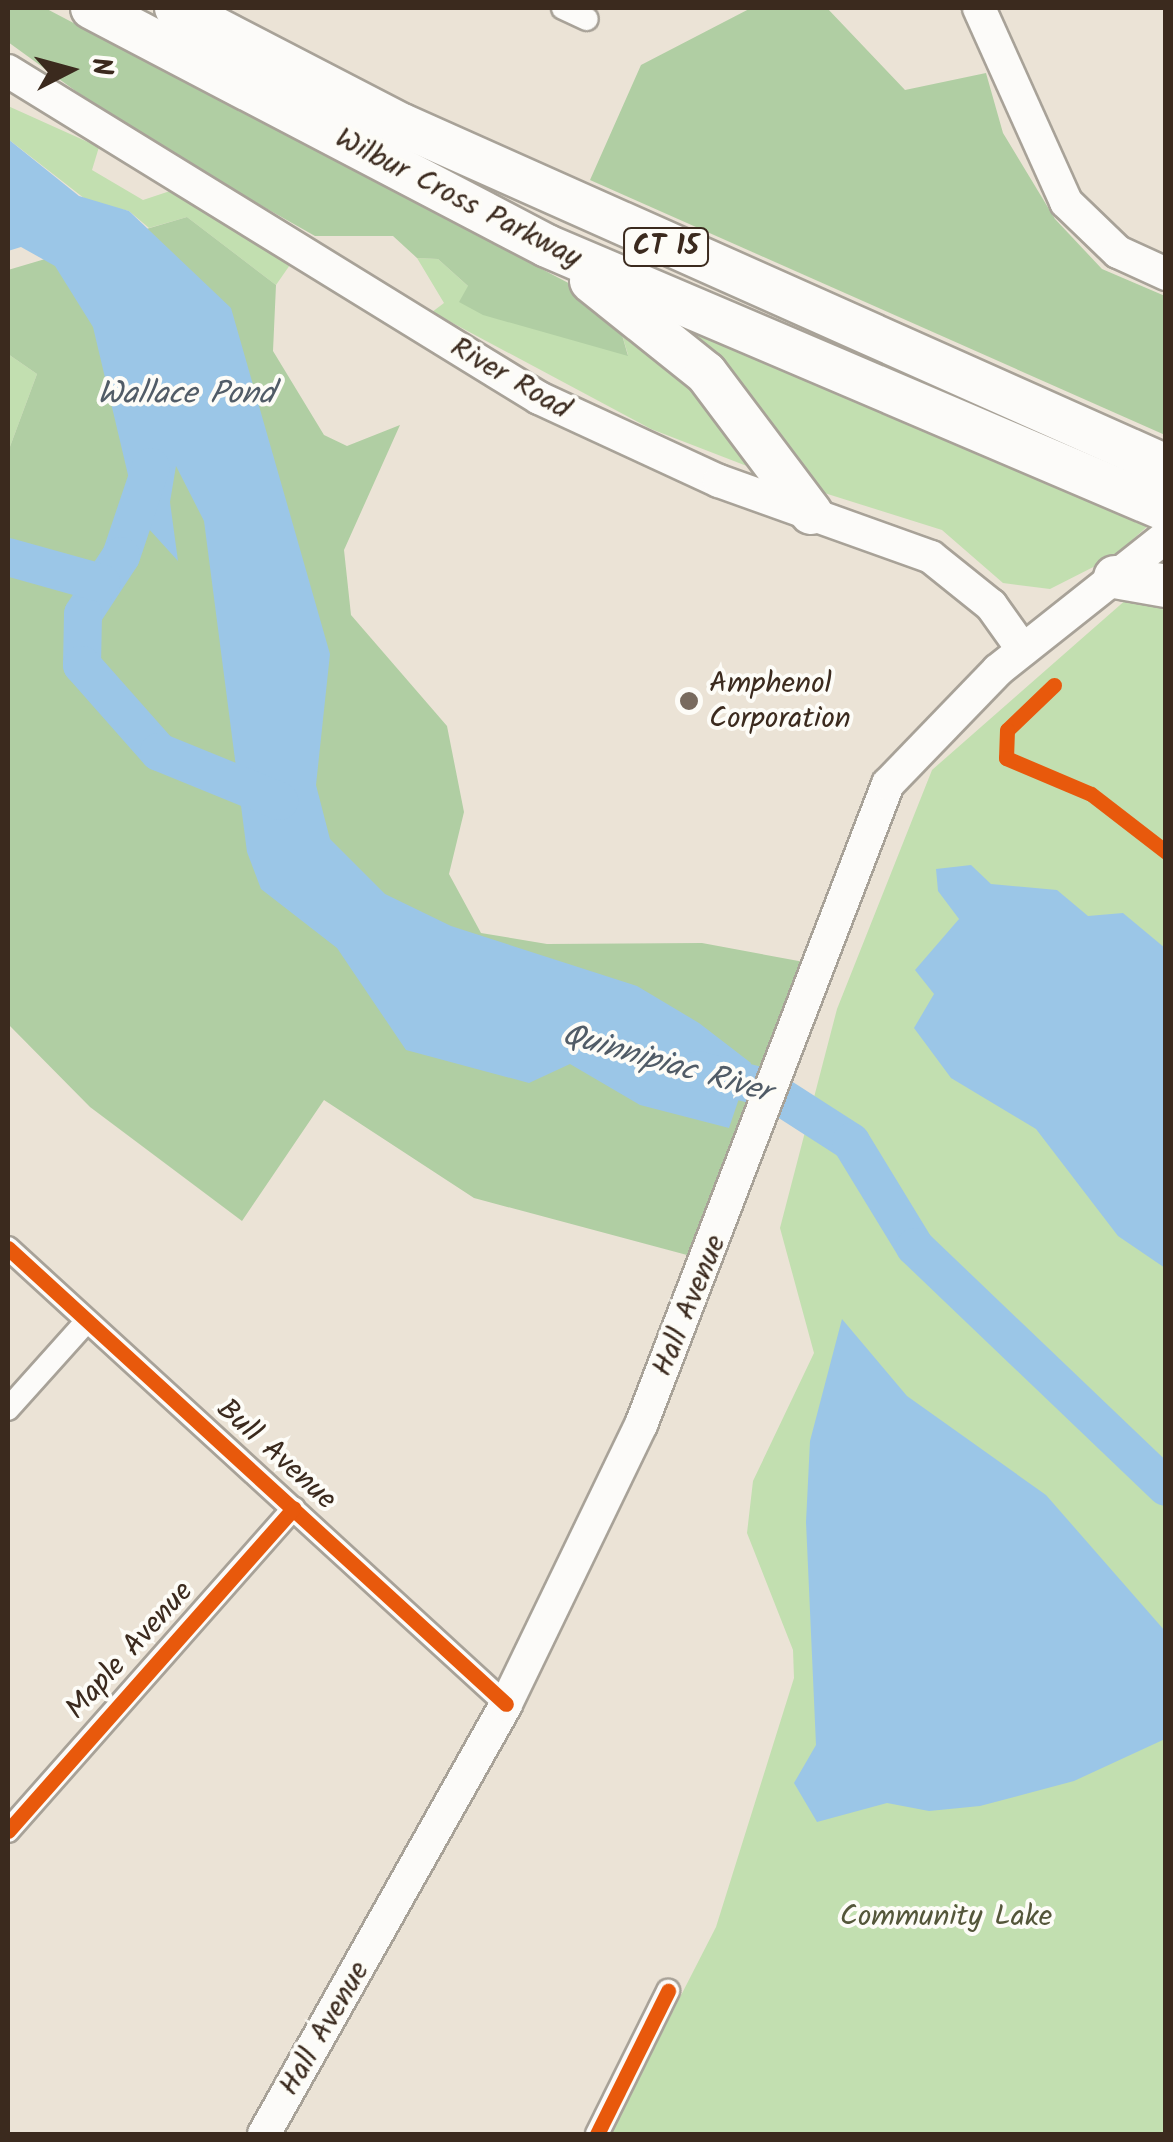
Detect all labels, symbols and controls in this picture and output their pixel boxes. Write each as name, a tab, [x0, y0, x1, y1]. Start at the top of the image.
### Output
north arrow	[20, 20, 120, 120]
text: N	[77, 56, 124, 78]
street label: Wilbur Cross Parkway	[329, 121, 587, 277]
road number: CT 15	[621, 224, 711, 270]
street label: River Road	[443, 330, 577, 428]
water label: Wallace Pond	[97, 376, 275, 414]
place label: Amphenol Corporation	[709, 666, 851, 736]
marker: Amphenol Corporation	[678, 690, 700, 712]
water label: Quinnipiac River	[557, 1017, 775, 1113]
street label: Hall Avenue	[645, 1230, 735, 1382]
street label: Bull Avenue	[209, 1392, 343, 1518]
street label: Maple Avenue	[59, 1575, 201, 1727]
park label: Community Lake	[840, 1899, 1052, 1935]
street label: Hall Avenue	[272, 1955, 378, 2103]

